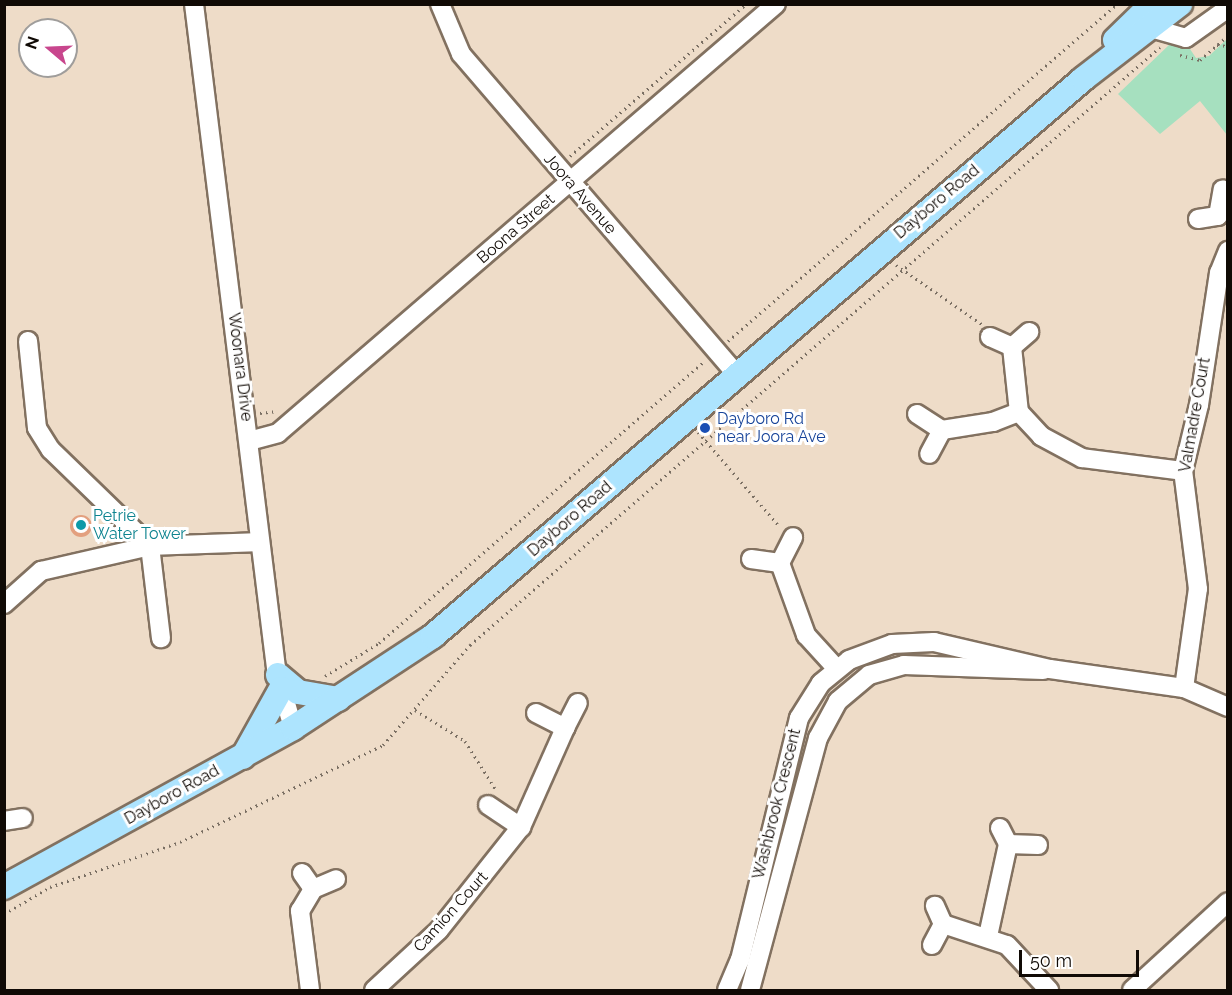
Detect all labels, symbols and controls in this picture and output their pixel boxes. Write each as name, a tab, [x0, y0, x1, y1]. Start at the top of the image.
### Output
north arrow	[18, 18, 78, 78]
text: N	[21, 34, 43, 51]
street label: Joora Avenue	[540, 150, 620, 238]
street label: Dayboro Road	[891, 161, 983, 243]
street label: Boona Street	[473, 190, 559, 268]
street label: Woonara Drive	[224, 312, 256, 422]
street label: Valmadre Court	[1175, 356, 1215, 474]
place label: Dayboro Rd near Joora Ave	[717, 409, 827, 447]
marker: Dayboro Rd near Joora Ave	[698, 421, 712, 435]
street label: Dayboro Road	[524, 477, 616, 561]
place label: Petrie Water Tower	[93, 506, 187, 544]
marker: Petrie Water Tower	[74, 518, 88, 532]
street label: Washbrook Crescent	[749, 727, 805, 881]
street label: Dayboro Road	[121, 761, 223, 829]
street label: Camion Court	[410, 868, 492, 956]
scale bar	[1022, 938, 1142, 976]
text: 50 m	[1030, 950, 1072, 971]

